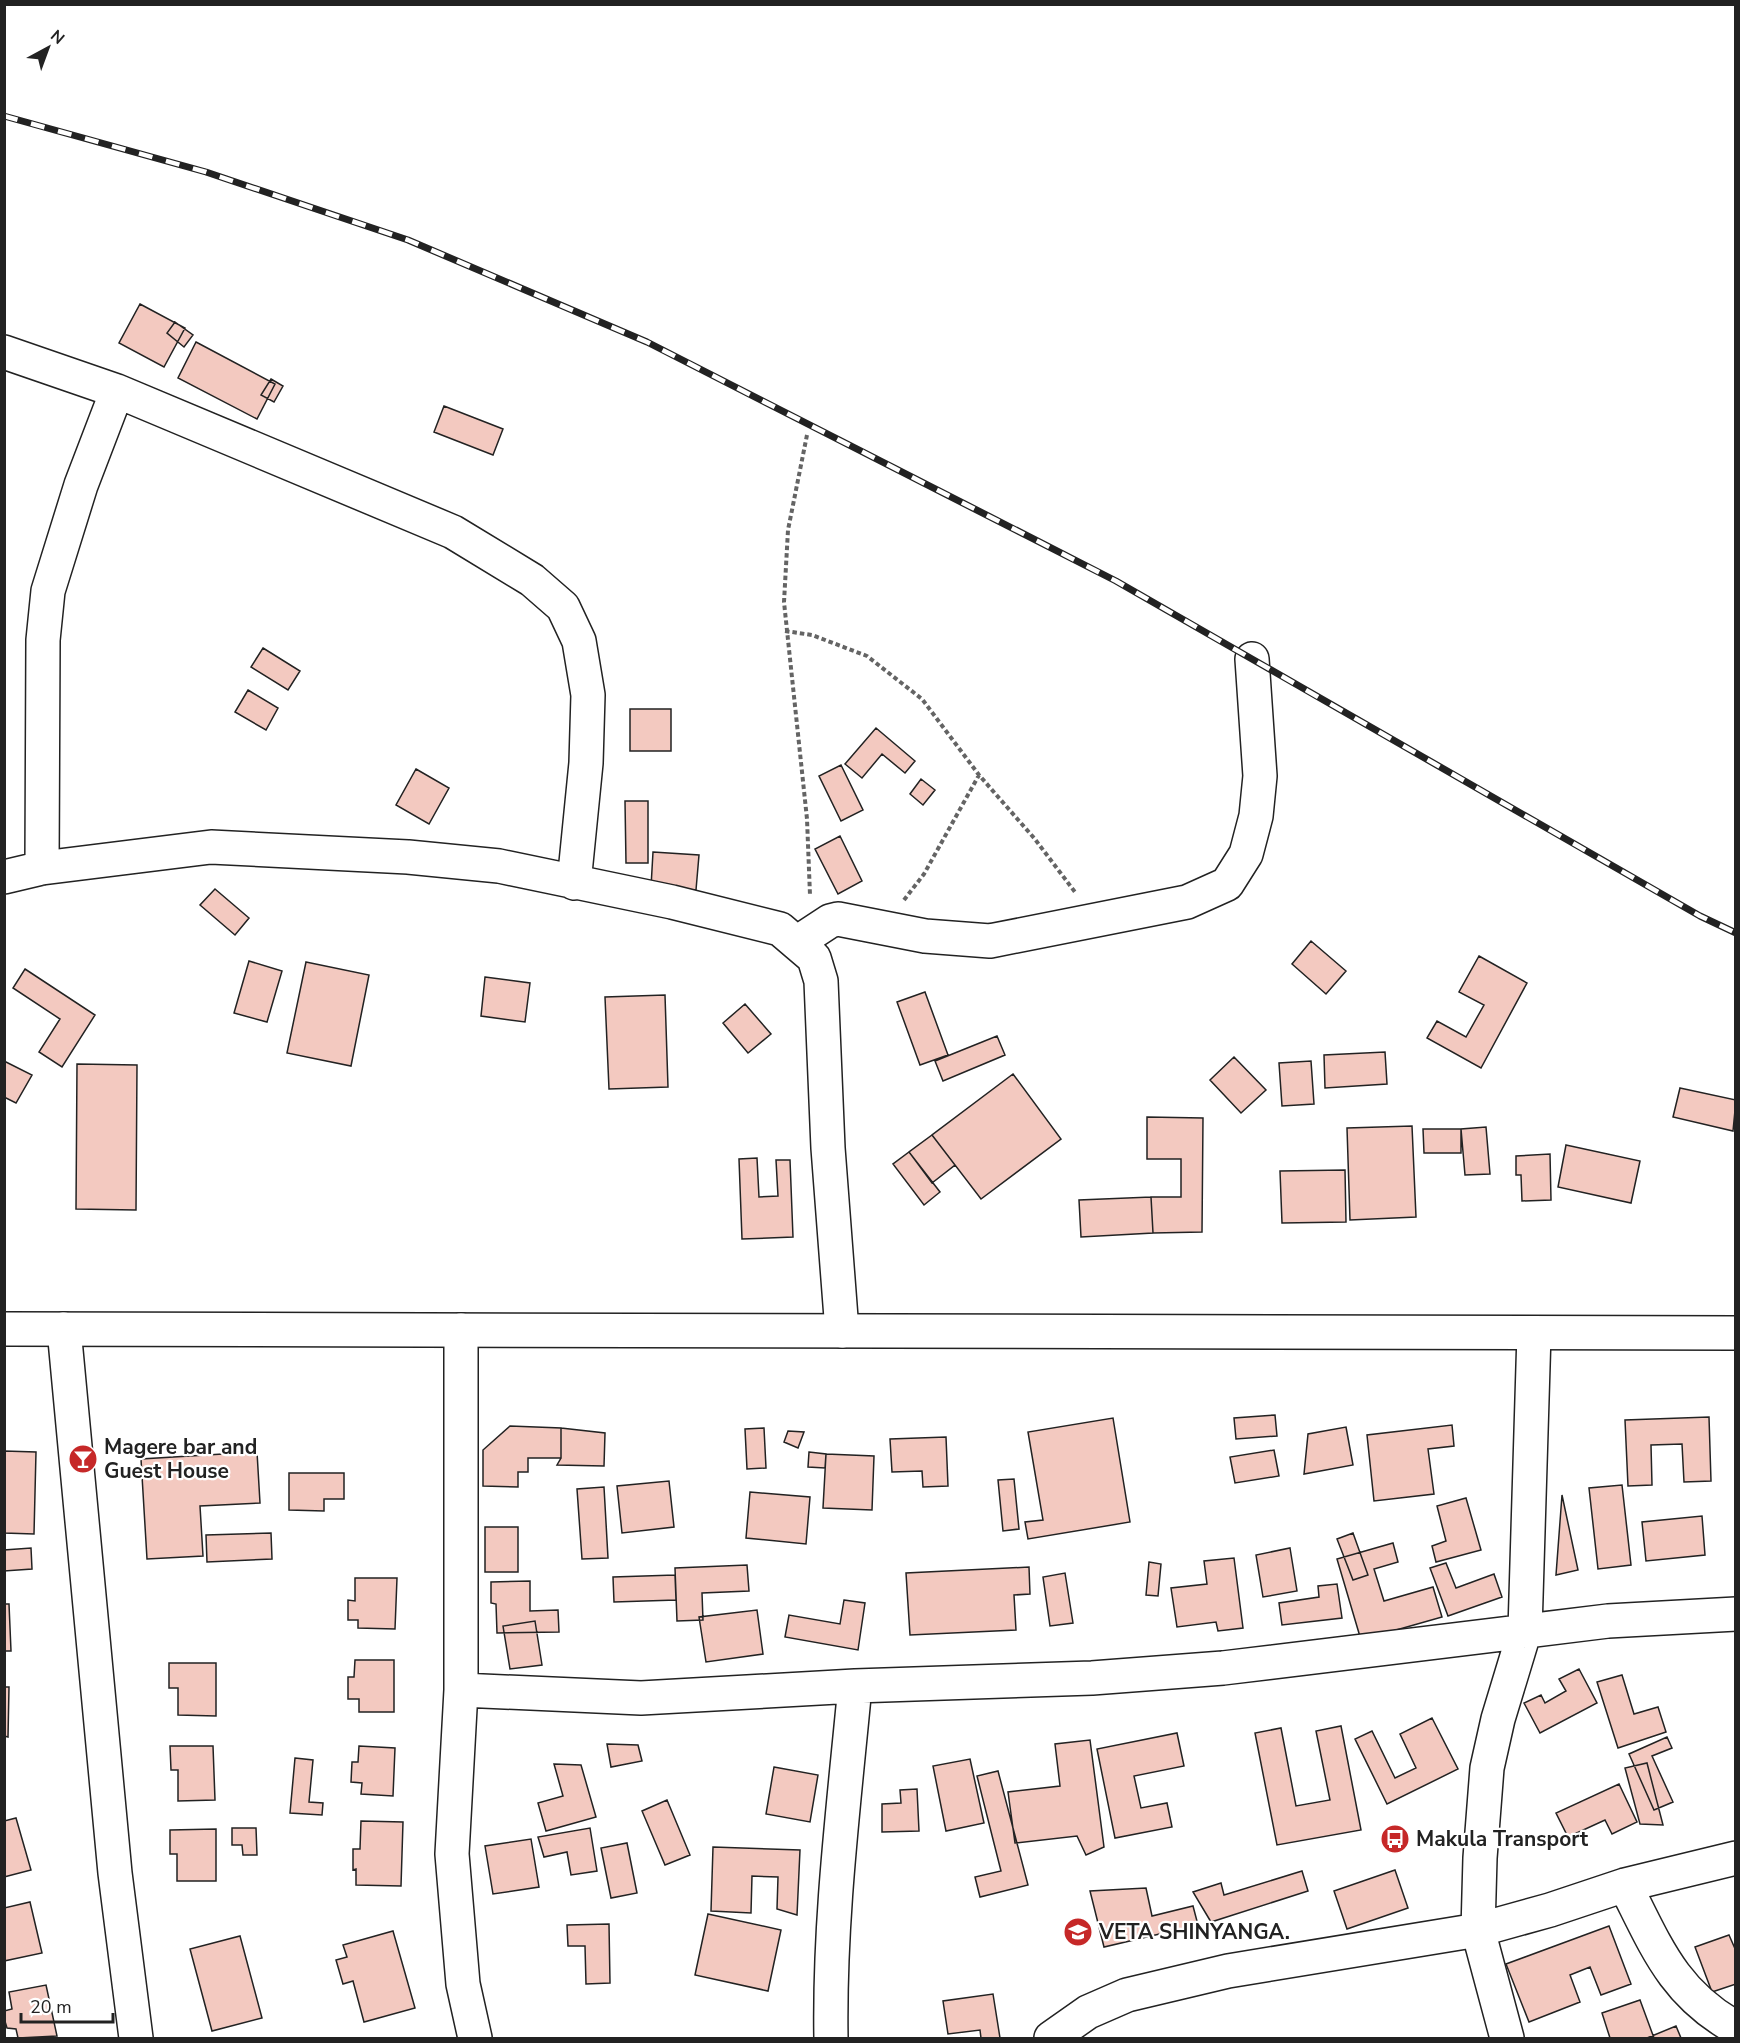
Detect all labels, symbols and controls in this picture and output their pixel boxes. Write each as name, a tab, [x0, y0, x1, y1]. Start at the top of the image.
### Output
north arrow	[18, 18, 78, 78]
text: N	[45, 25, 69, 50]
place label: Magere bar and Guest House	[104, 1433, 257, 1485]
bar icon: Magere bar and Guest House	[67, 1443, 99, 1475]
bus stop icon: Makula Transport	[1379, 1823, 1411, 1855]
place label: Makula Transport	[1416, 1825, 1589, 1853]
school or university icon: VETA SHINYANGA.	[1062, 1916, 1094, 1948]
place label: VETA SHINYANGA.	[1098, 1918, 1290, 1946]
scale bar	[21, 1986, 112, 2024]
text: 20 m	[30, 1995, 72, 2019]

